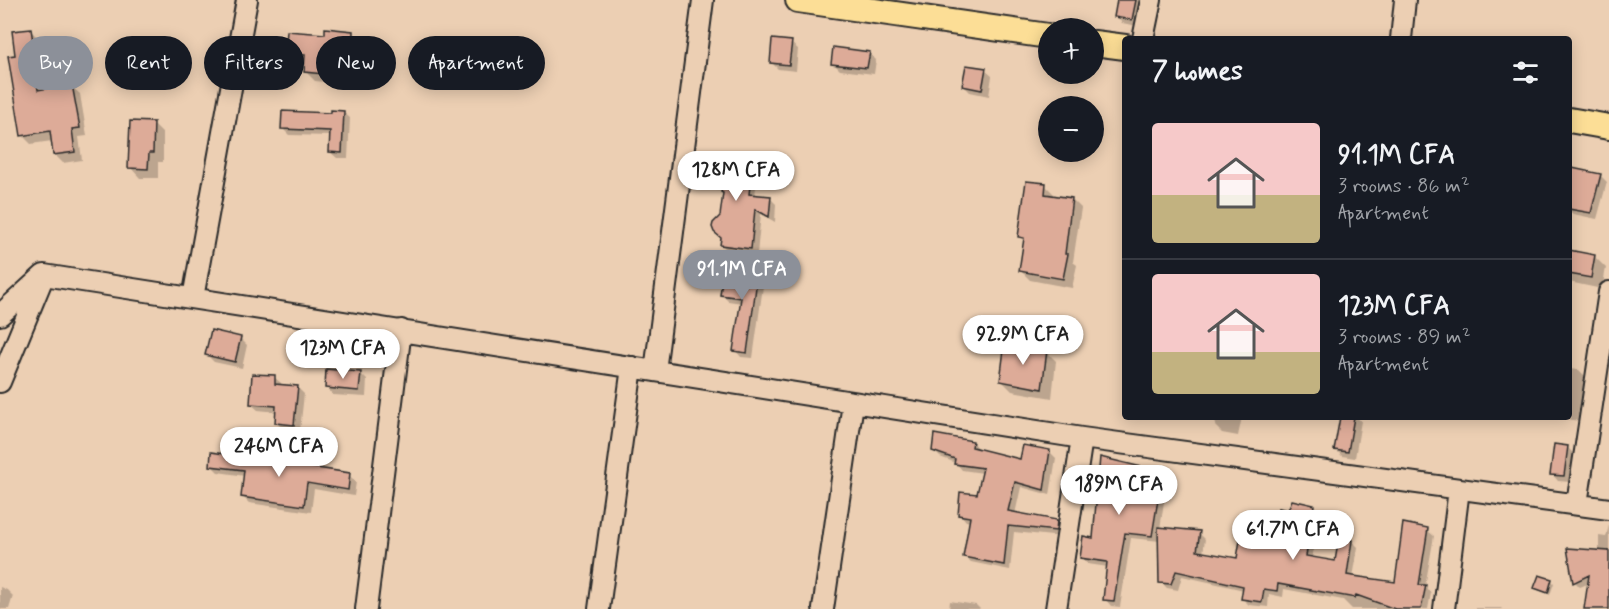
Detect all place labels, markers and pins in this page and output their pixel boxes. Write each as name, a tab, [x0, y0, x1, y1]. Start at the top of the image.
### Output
pin: 128M CFA	[674, 151, 798, 202]
pin: 91.1M CFA	[673, 250, 811, 301]
pin: 92.9M CFA	[954, 315, 1092, 366]
pin: 123M CFA	[281, 329, 405, 380]
pin: 246M CFA	[217, 427, 341, 478]
pin: 189M CFA	[1057, 465, 1181, 516]
pin: 61.7M CFA	[1224, 510, 1362, 561]

